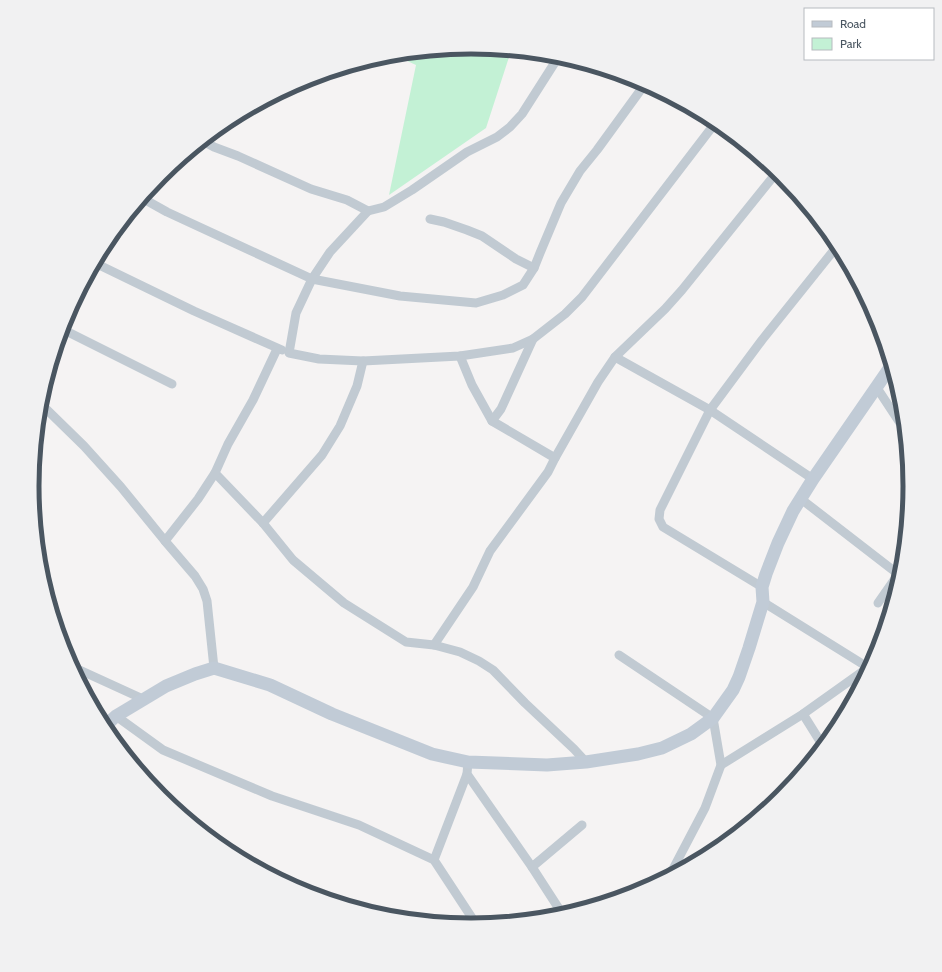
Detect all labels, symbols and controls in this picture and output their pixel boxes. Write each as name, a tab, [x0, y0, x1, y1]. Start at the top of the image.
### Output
legend	[804, 8, 934, 60]
text: Road	[840, 16, 866, 31]
text: Park	[840, 36, 862, 51]

